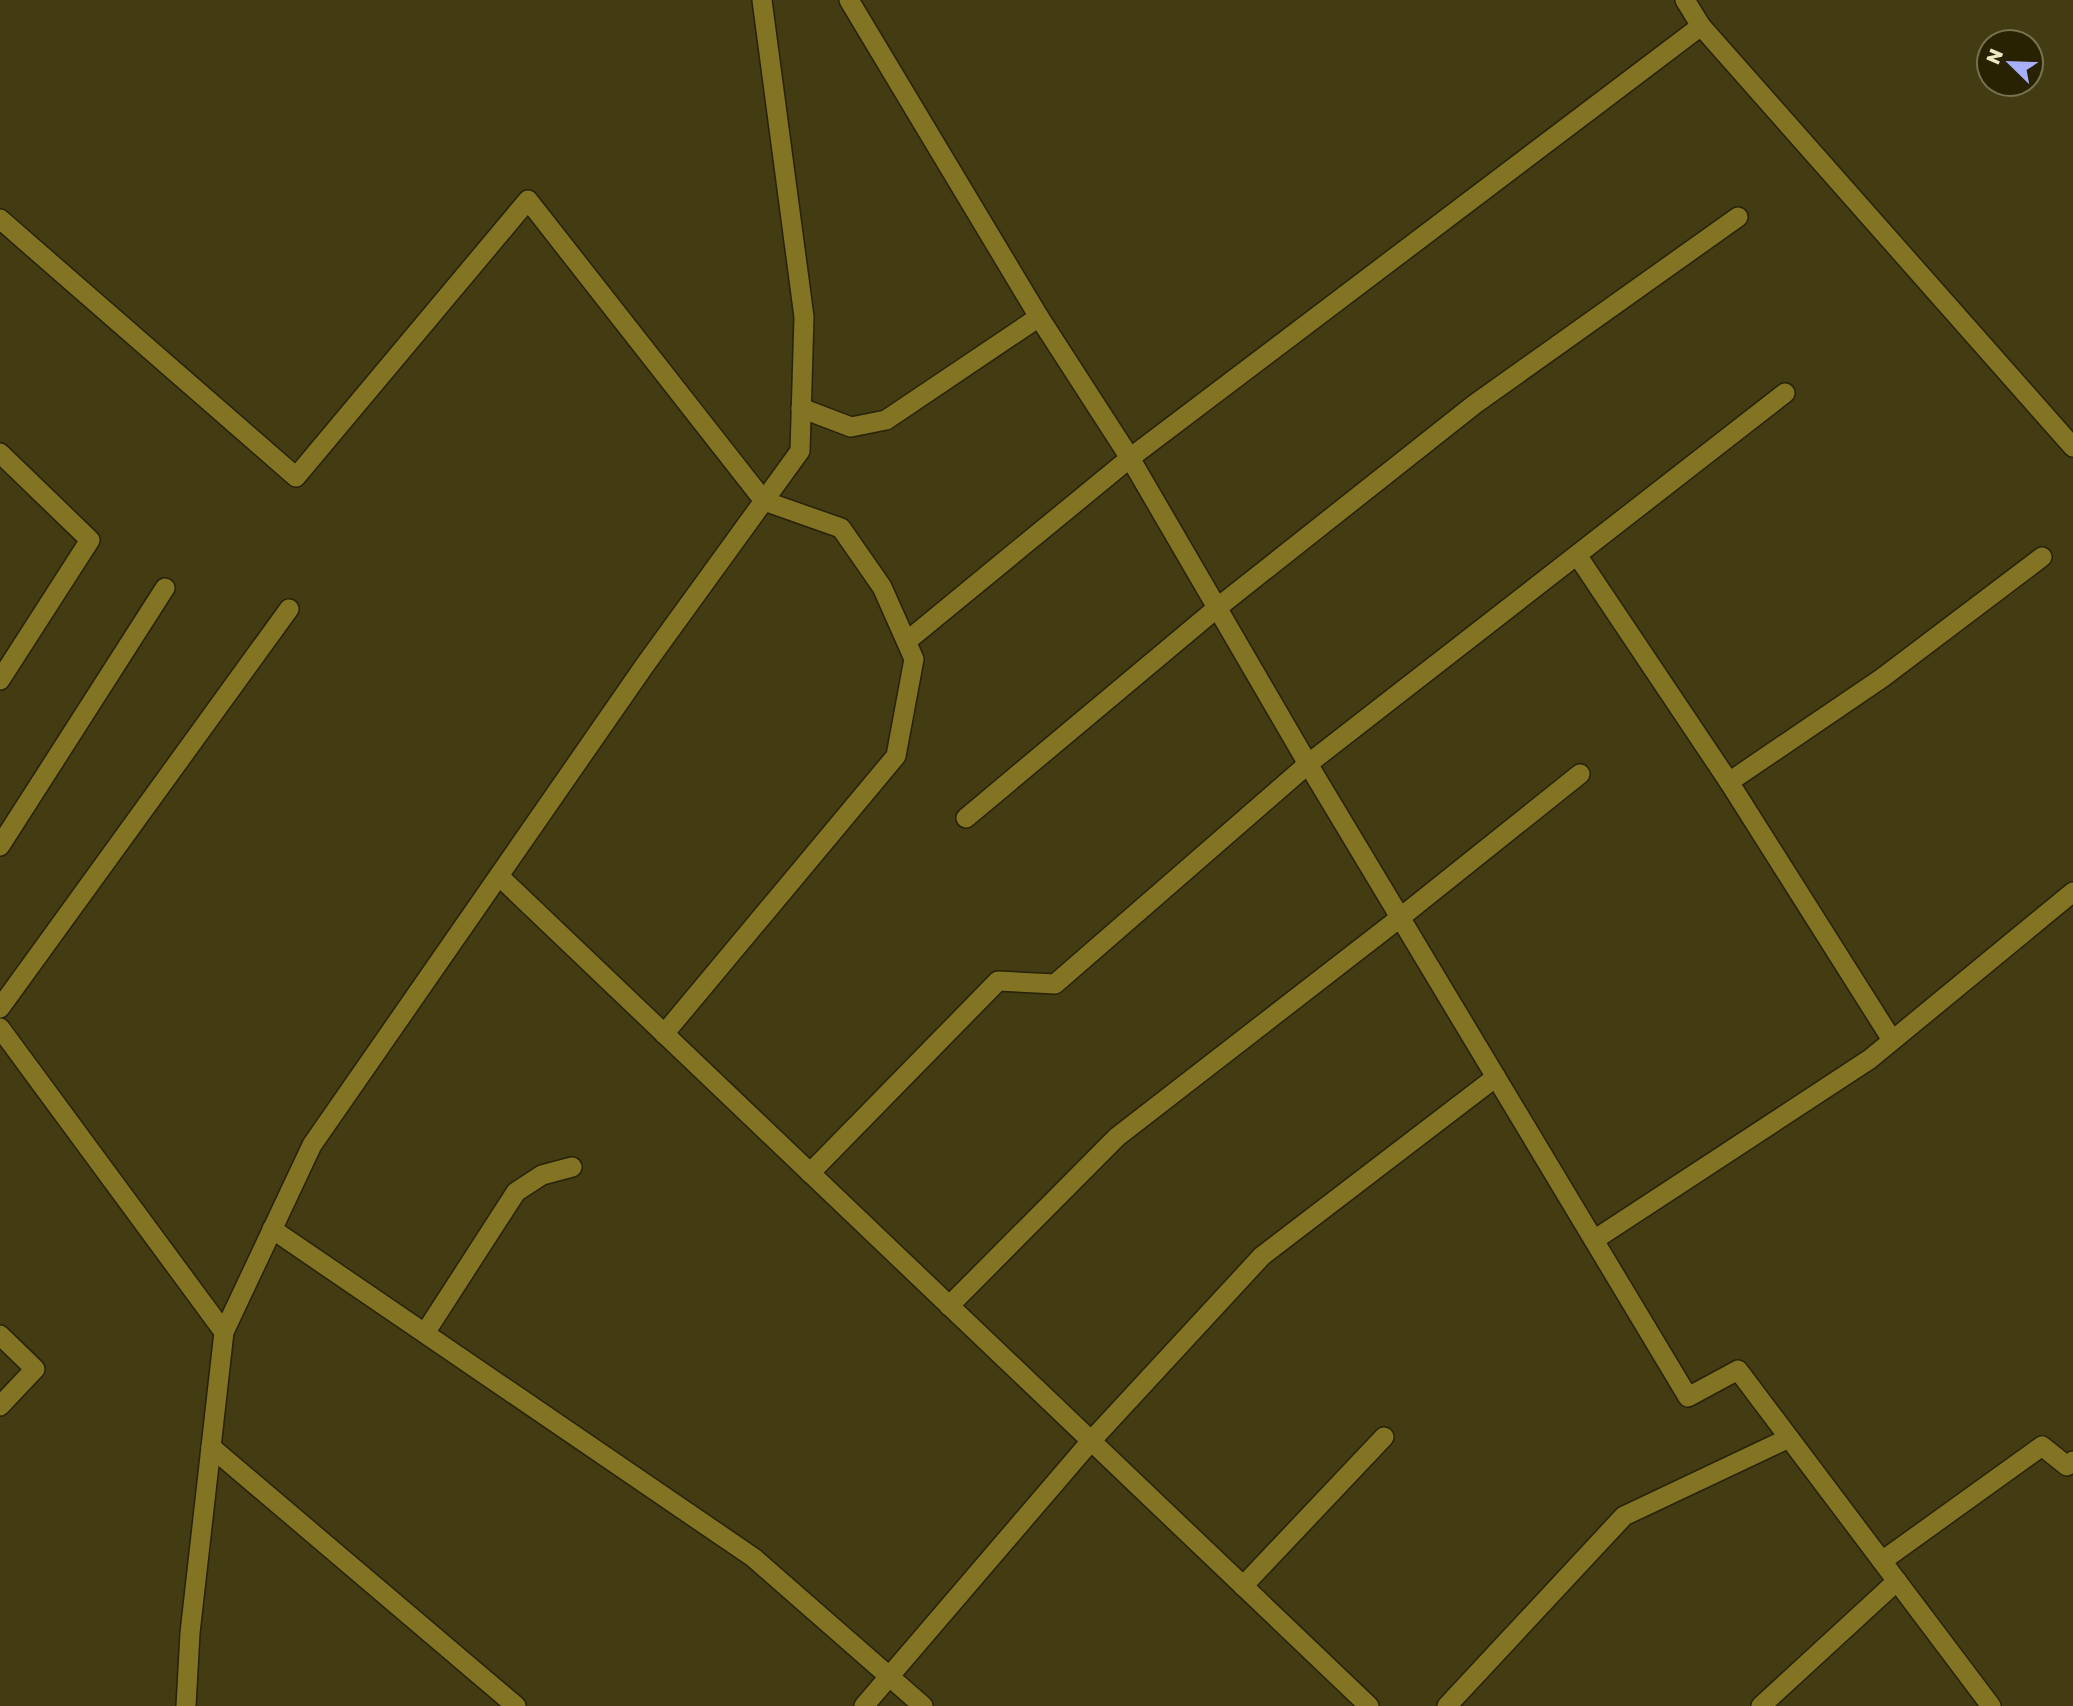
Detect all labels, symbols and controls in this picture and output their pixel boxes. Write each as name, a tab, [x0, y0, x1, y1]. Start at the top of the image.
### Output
north arrow	[1975, 28, 2045, 98]
text: N	[1980, 45, 2007, 67]

